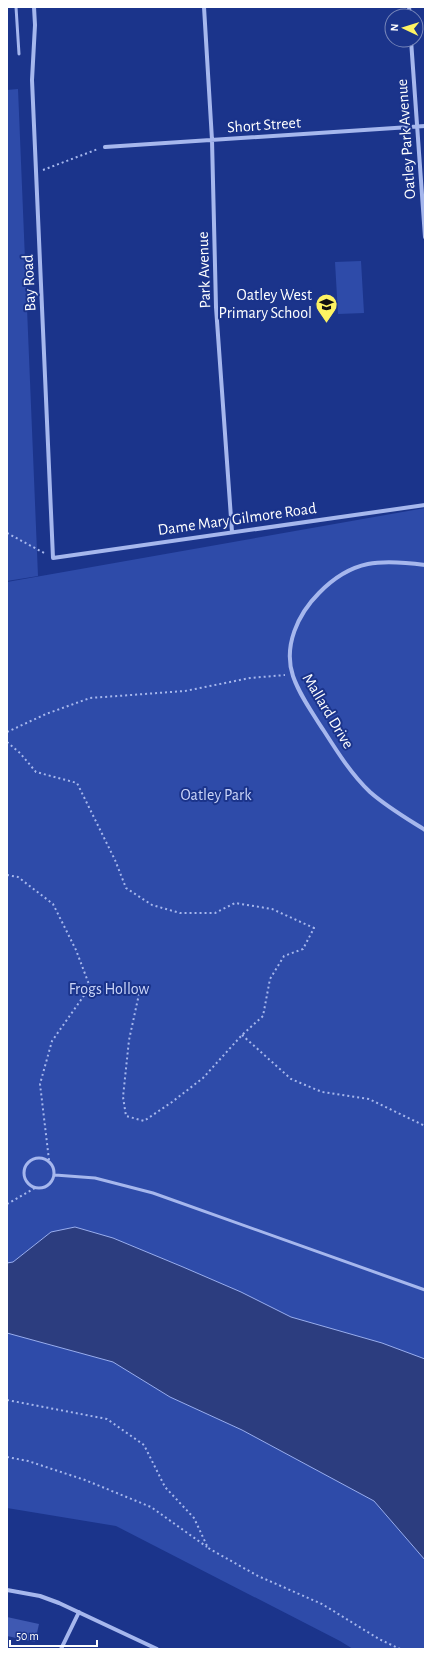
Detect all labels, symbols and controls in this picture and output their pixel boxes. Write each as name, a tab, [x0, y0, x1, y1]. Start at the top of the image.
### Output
north arrow	[384, 8, 424, 48]
text: N	[389, 23, 400, 32]
street label: Oatley Park Avenue	[394, 78, 419, 200]
street label: Short Street	[227, 114, 301, 136]
street label: Park Avenue	[195, 231, 213, 309]
street label: Bay Road	[20, 254, 39, 312]
place label: Oatley West Primary School	[219, 287, 312, 322]
school or university icon: Oatley West Primary School	[314, 291, 340, 324]
street label: Dame Mary Gilmore Road	[157, 500, 317, 539]
street label: Mallard Drive	[299, 671, 357, 751]
park label: Oatley Park	[180, 787, 252, 804]
park label: Frogs Hollow	[69, 981, 149, 997]
scale bar	[10, 1622, 97, 1648]
text: 50 m	[16, 1630, 39, 1642]

